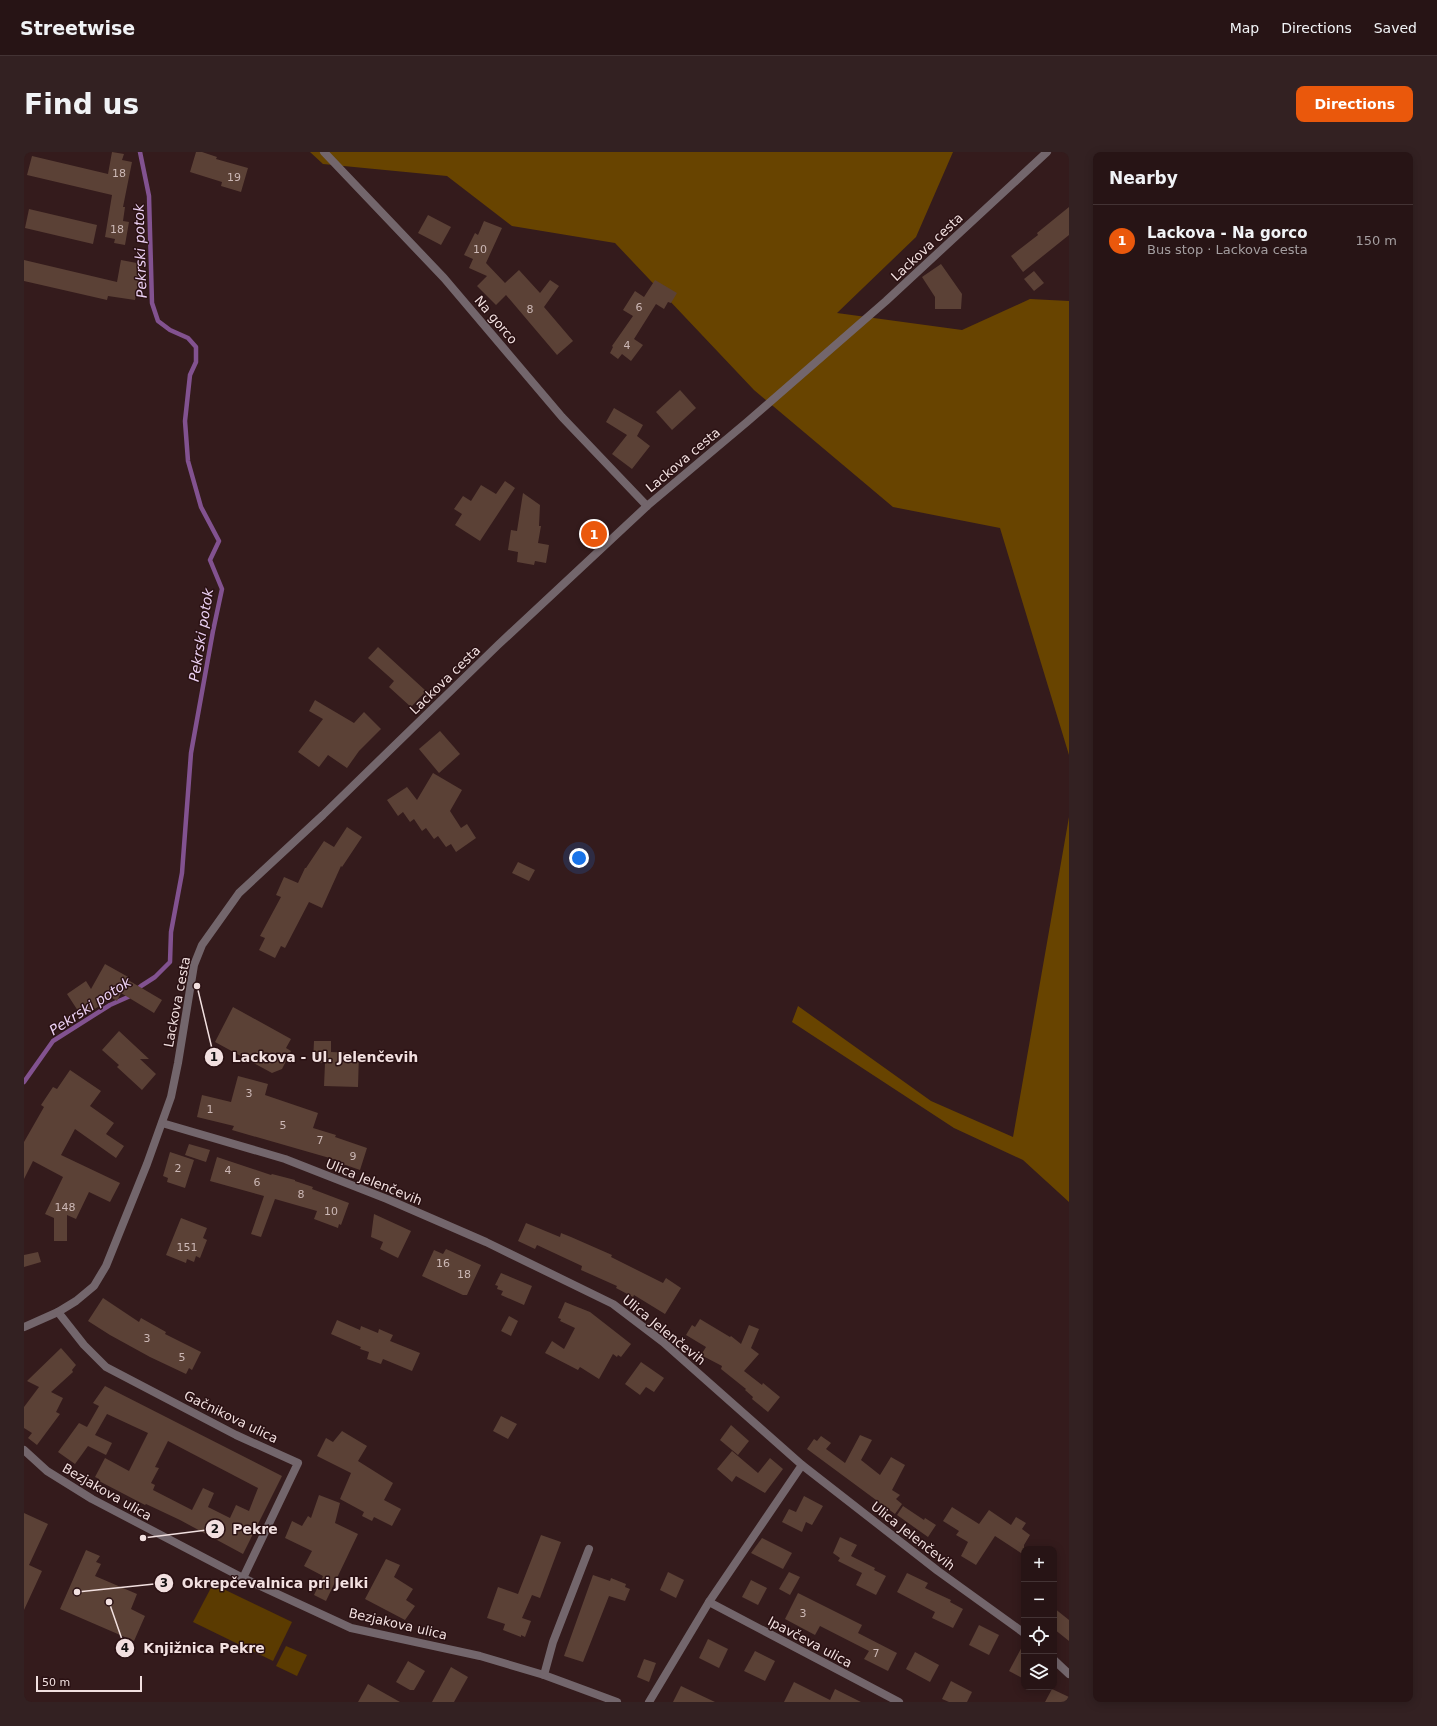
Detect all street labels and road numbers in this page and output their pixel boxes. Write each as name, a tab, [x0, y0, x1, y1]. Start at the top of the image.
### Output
street label: Lackova cesta	[888, 210, 966, 284]
street label: Na gorco	[472, 293, 520, 347]
street label: Lackova cesta	[643, 425, 723, 495]
street label: Lackova cesta	[407, 643, 483, 717]
street label: Lackova cesta	[161, 955, 193, 1049]
street label: Ulica Jelenčevih	[324, 1156, 424, 1208]
street label: Ulica Jelenčevih	[620, 1292, 708, 1368]
street label: Gačnikova ulica	[182, 1388, 280, 1446]
street label: Bezjakova ulica	[60, 1460, 154, 1524]
street label: Ulica Jelenčevih	[868, 1499, 958, 1573]
street label: Bezjakova ulica	[347, 1605, 449, 1643]
street label: Ipavčeva ulica	[765, 1613, 855, 1671]

